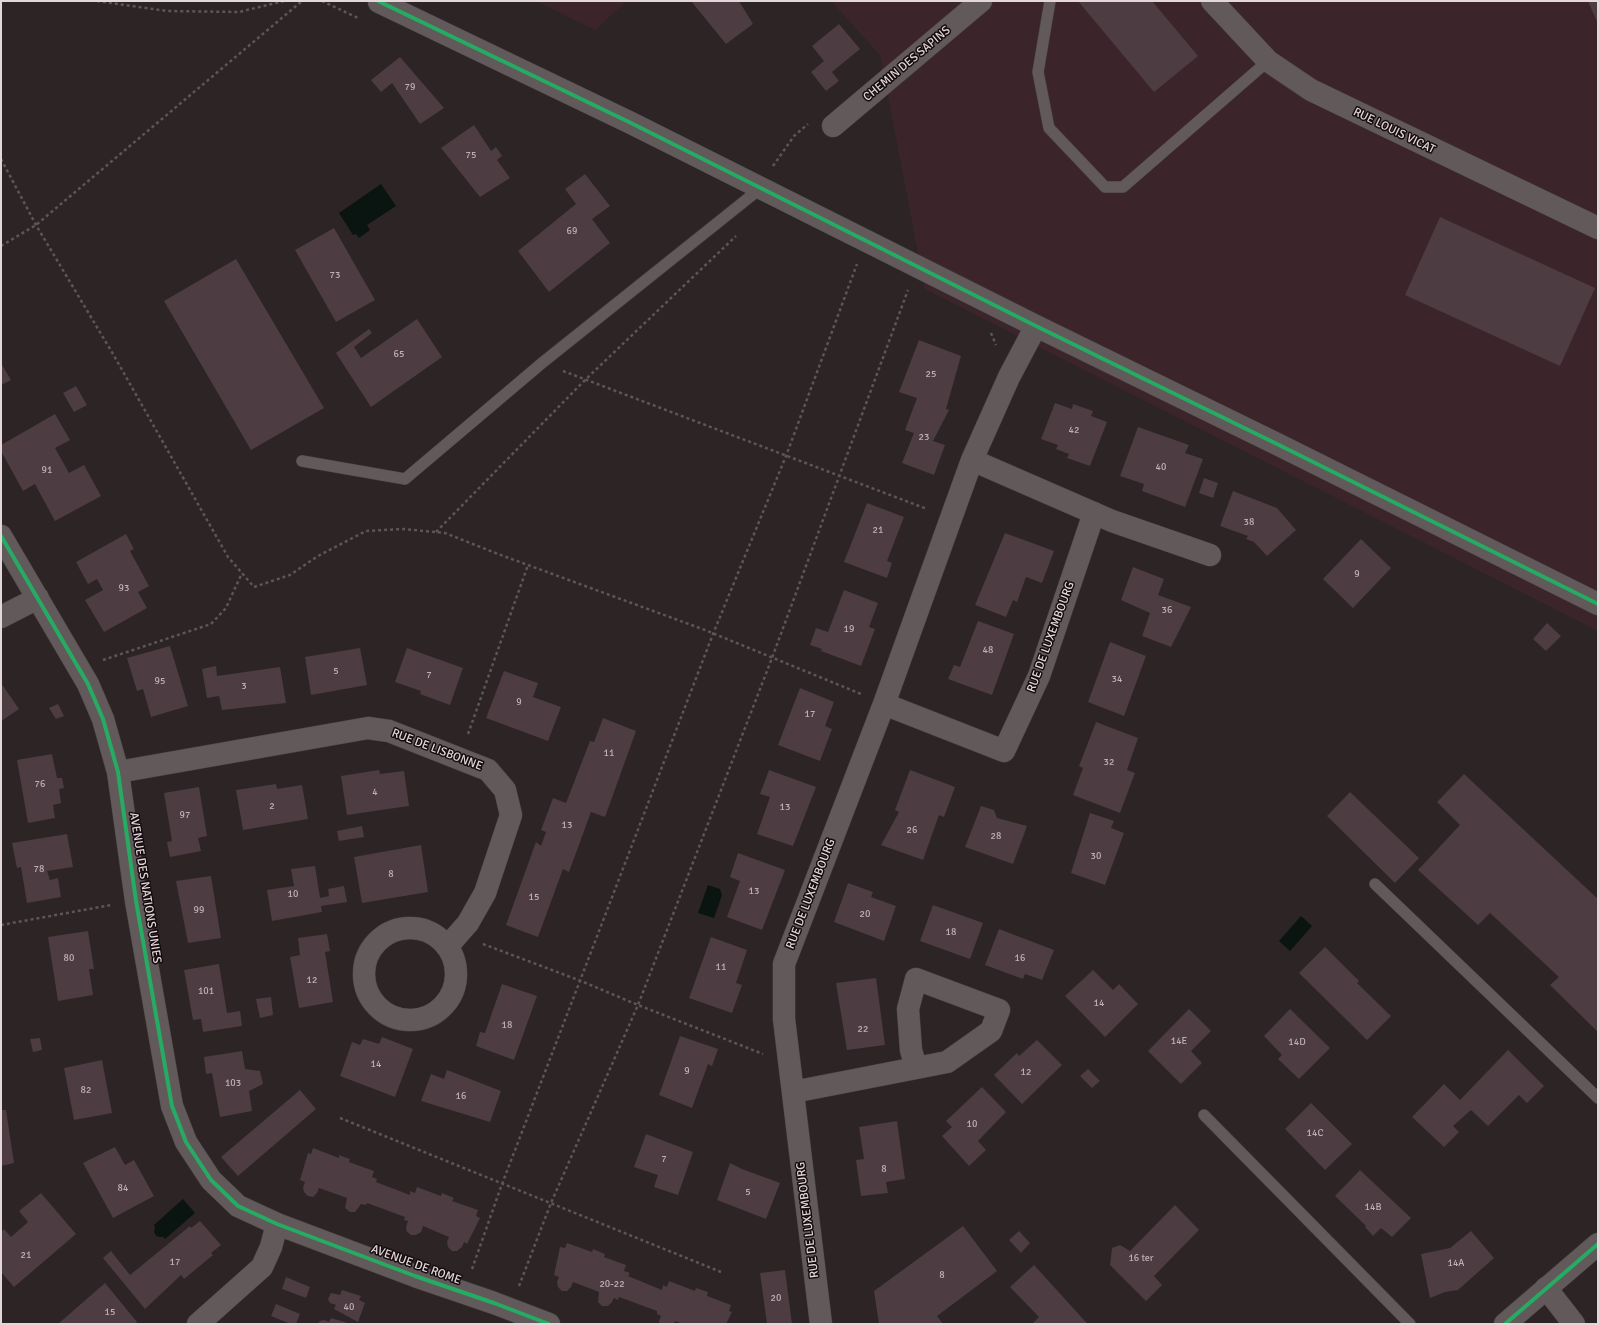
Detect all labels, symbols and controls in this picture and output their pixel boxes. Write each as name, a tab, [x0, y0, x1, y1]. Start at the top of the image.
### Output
street label: CHEMIN DES SAPINS	[861, 23, 953, 105]
house number: 79	[405, 81, 415, 93]
street label: RUE LOUIS VICAT	[1351, 105, 1437, 157]
house number: 75	[466, 149, 476, 161]
house number: 69	[567, 225, 577, 237]
house number: 73	[330, 269, 340, 281]
house number: 65	[394, 348, 404, 360]
house number: 25	[926, 368, 936, 380]
house number: 42	[1069, 424, 1079, 436]
house number: 23	[919, 431, 929, 443]
house number: 40	[1156, 461, 1166, 473]
house number: 91	[42, 464, 52, 476]
house number: 38	[1244, 516, 1254, 528]
house number: 21	[873, 524, 883, 536]
house number: 9	[1354, 568, 1360, 580]
street label: RUE DE LUXEMBOURG	[1024, 580, 1078, 694]
house number: 93	[119, 582, 129, 594]
house number: 36	[1162, 604, 1172, 616]
house number: 19	[844, 623, 854, 635]
house number: 48	[983, 644, 993, 656]
house number: 5	[333, 665, 339, 677]
house number: 7	[426, 669, 432, 681]
house number: 34	[1112, 673, 1122, 685]
house number: 95	[155, 675, 165, 687]
house number: 3	[241, 680, 247, 692]
house number: 9	[516, 696, 522, 708]
house number: 17	[805, 708, 815, 720]
street label: RUE DE LISBONNE	[390, 726, 484, 774]
house number: 11	[604, 747, 614, 759]
house number: 32	[1104, 756, 1114, 768]
house number: 76	[35, 778, 45, 790]
house number: 4	[372, 786, 378, 798]
house number: 2	[269, 800, 275, 812]
house number: 13	[780, 801, 790, 813]
house number: 97	[180, 809, 190, 821]
street label: AVENUE DES NATIONS UNIES	[126, 812, 164, 964]
house number: 13	[562, 819, 572, 831]
house number: 26	[907, 824, 917, 836]
house number: 28	[991, 830, 1001, 842]
street label: RUE DE LUXEMBOURG	[783, 837, 839, 951]
house number: 30	[1091, 850, 1101, 862]
house number: 78	[34, 863, 44, 875]
house number: 8	[388, 868, 394, 880]
house number: 13	[749, 885, 759, 897]
house number: 10	[288, 888, 298, 900]
house number: 15	[529, 891, 539, 903]
house number: 99	[194, 904, 204, 916]
house number: 20	[860, 908, 870, 920]
house number: 18	[946, 926, 956, 938]
house number: 80	[64, 952, 74, 964]
house number: 16	[1015, 952, 1025, 964]
house number: 11	[716, 961, 726, 973]
house number: 12	[307, 974, 317, 986]
house number: 101	[198, 985, 214, 997]
house number: 14	[1094, 997, 1104, 1009]
house number: 18	[502, 1019, 512, 1031]
house number: 22	[858, 1023, 868, 1035]
house number: 14E	[1171, 1035, 1187, 1047]
house number: 14D	[1288, 1036, 1306, 1048]
house number: 14	[371, 1058, 381, 1070]
house number: 9	[684, 1065, 690, 1077]
house number: 12	[1021, 1066, 1031, 1078]
house number: 103	[225, 1077, 241, 1089]
house number: 82	[81, 1084, 91, 1096]
house number: 16	[456, 1090, 466, 1102]
house number: 10	[967, 1118, 977, 1130]
house number: 14C	[1307, 1127, 1323, 1139]
house number: 7	[661, 1153, 667, 1165]
street label: RUE DE LUXEMBOURG	[794, 1161, 822, 1279]
house number: 8	[881, 1163, 887, 1175]
house number: 84	[118, 1182, 128, 1194]
house number: 5	[745, 1186, 751, 1198]
house number: 14B	[1365, 1201, 1381, 1213]
street label: AVENUE DE ROME	[369, 1242, 463, 1288]
house number: 21	[21, 1249, 31, 1261]
house number: 16 ter	[1128, 1252, 1154, 1264]
house number: 17	[170, 1256, 180, 1268]
house number: 14A	[1448, 1257, 1464, 1269]
house number: 8	[939, 1269, 945, 1281]
house number: 20-22	[599, 1278, 625, 1290]
house number: 20	[771, 1292, 781, 1304]
house number: 40	[344, 1301, 354, 1313]
house number: 15	[105, 1306, 115, 1318]

